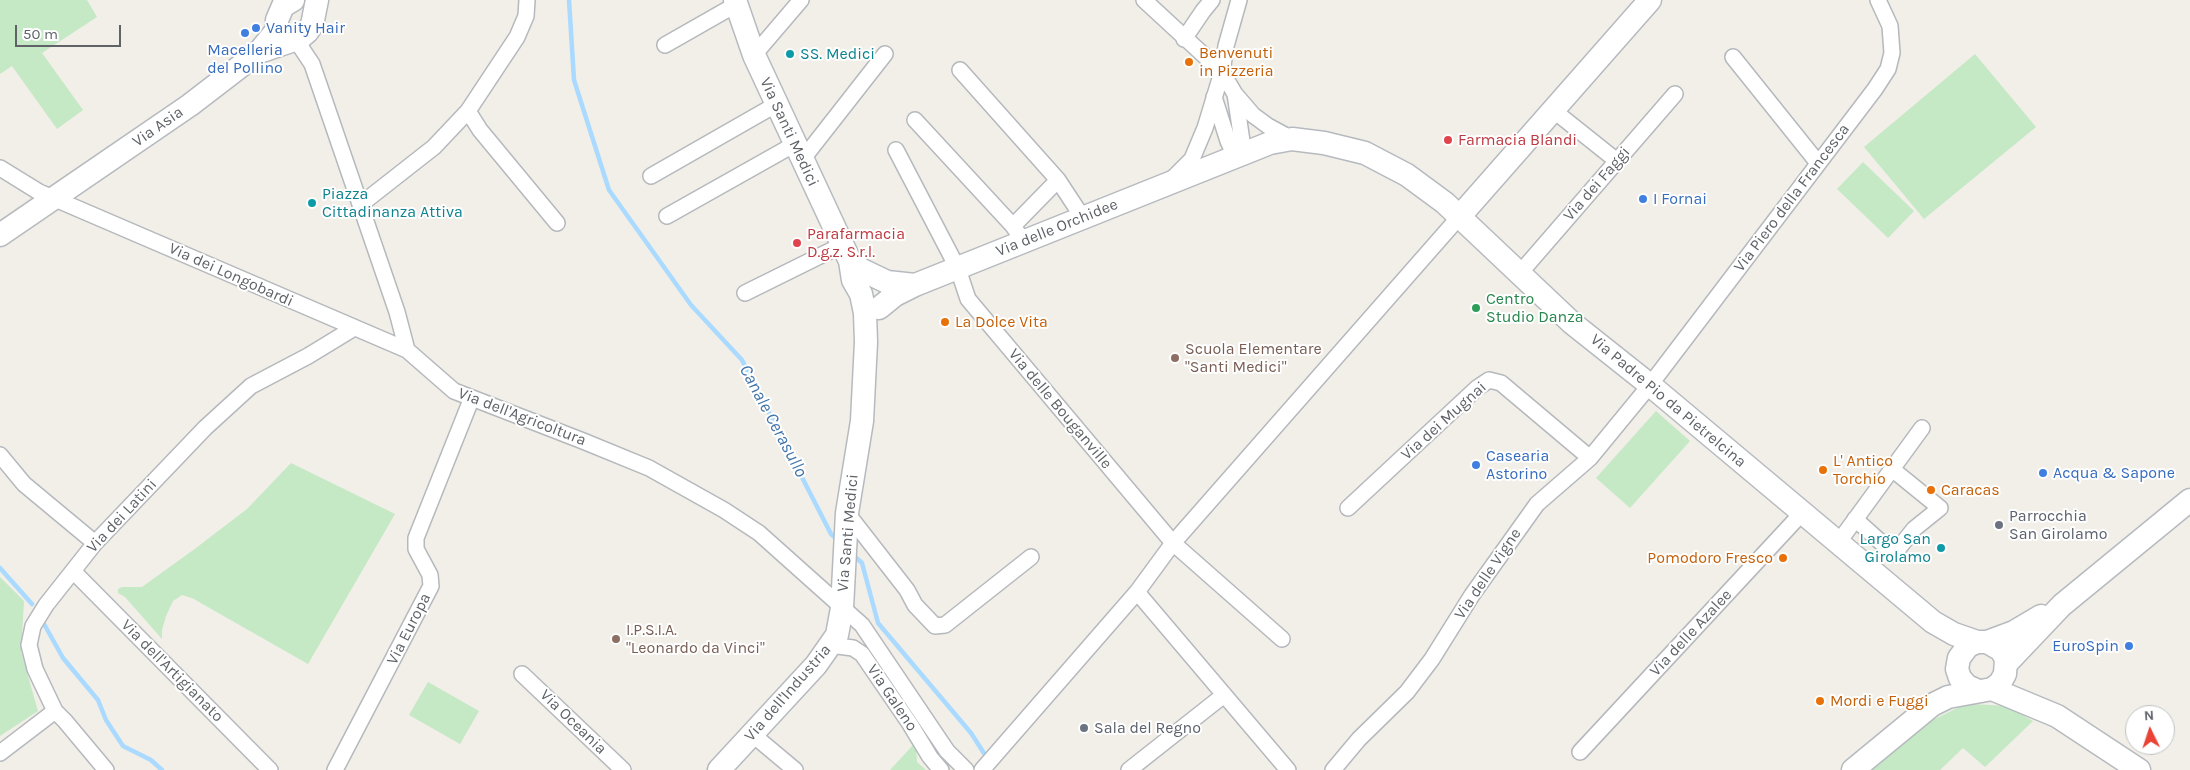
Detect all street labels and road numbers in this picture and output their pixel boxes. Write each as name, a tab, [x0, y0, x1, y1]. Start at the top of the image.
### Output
street label: Via Santi Medici	[755, 74, 823, 190]
street label: Via Asia	[129, 103, 187, 151]
street label: Via Piero della Francesca	[1730, 120, 1854, 276]
street label: Via dei Faggi	[1559, 143, 1635, 225]
street label: Via delle Orchidee	[993, 195, 1121, 261]
street label: Via dei Longobardi	[166, 239, 296, 311]
street label: Via Padre Pio da Pietrelcina	[1586, 330, 1750, 472]
street label: Via delle Bouganville	[1004, 345, 1116, 473]
street label: Via dei Mugnai	[1397, 378, 1491, 464]
street label: Via dell'Agricoltura	[455, 384, 589, 450]
street label: Via Santi Medici	[833, 473, 863, 593]
street label: Via dei Latini	[83, 475, 161, 557]
street label: Via delle Vigne	[1450, 525, 1526, 623]
street label: Via delle Azalee	[1646, 586, 1736, 680]
street label: Via Europa	[383, 590, 435, 668]
street label: Via dell'Artigianato	[117, 616, 227, 726]
street label: Via dell'Industria	[741, 641, 835, 745]
street label: Via Galeno	[863, 661, 921, 735]
street label: Via Oceania	[536, 685, 610, 759]

